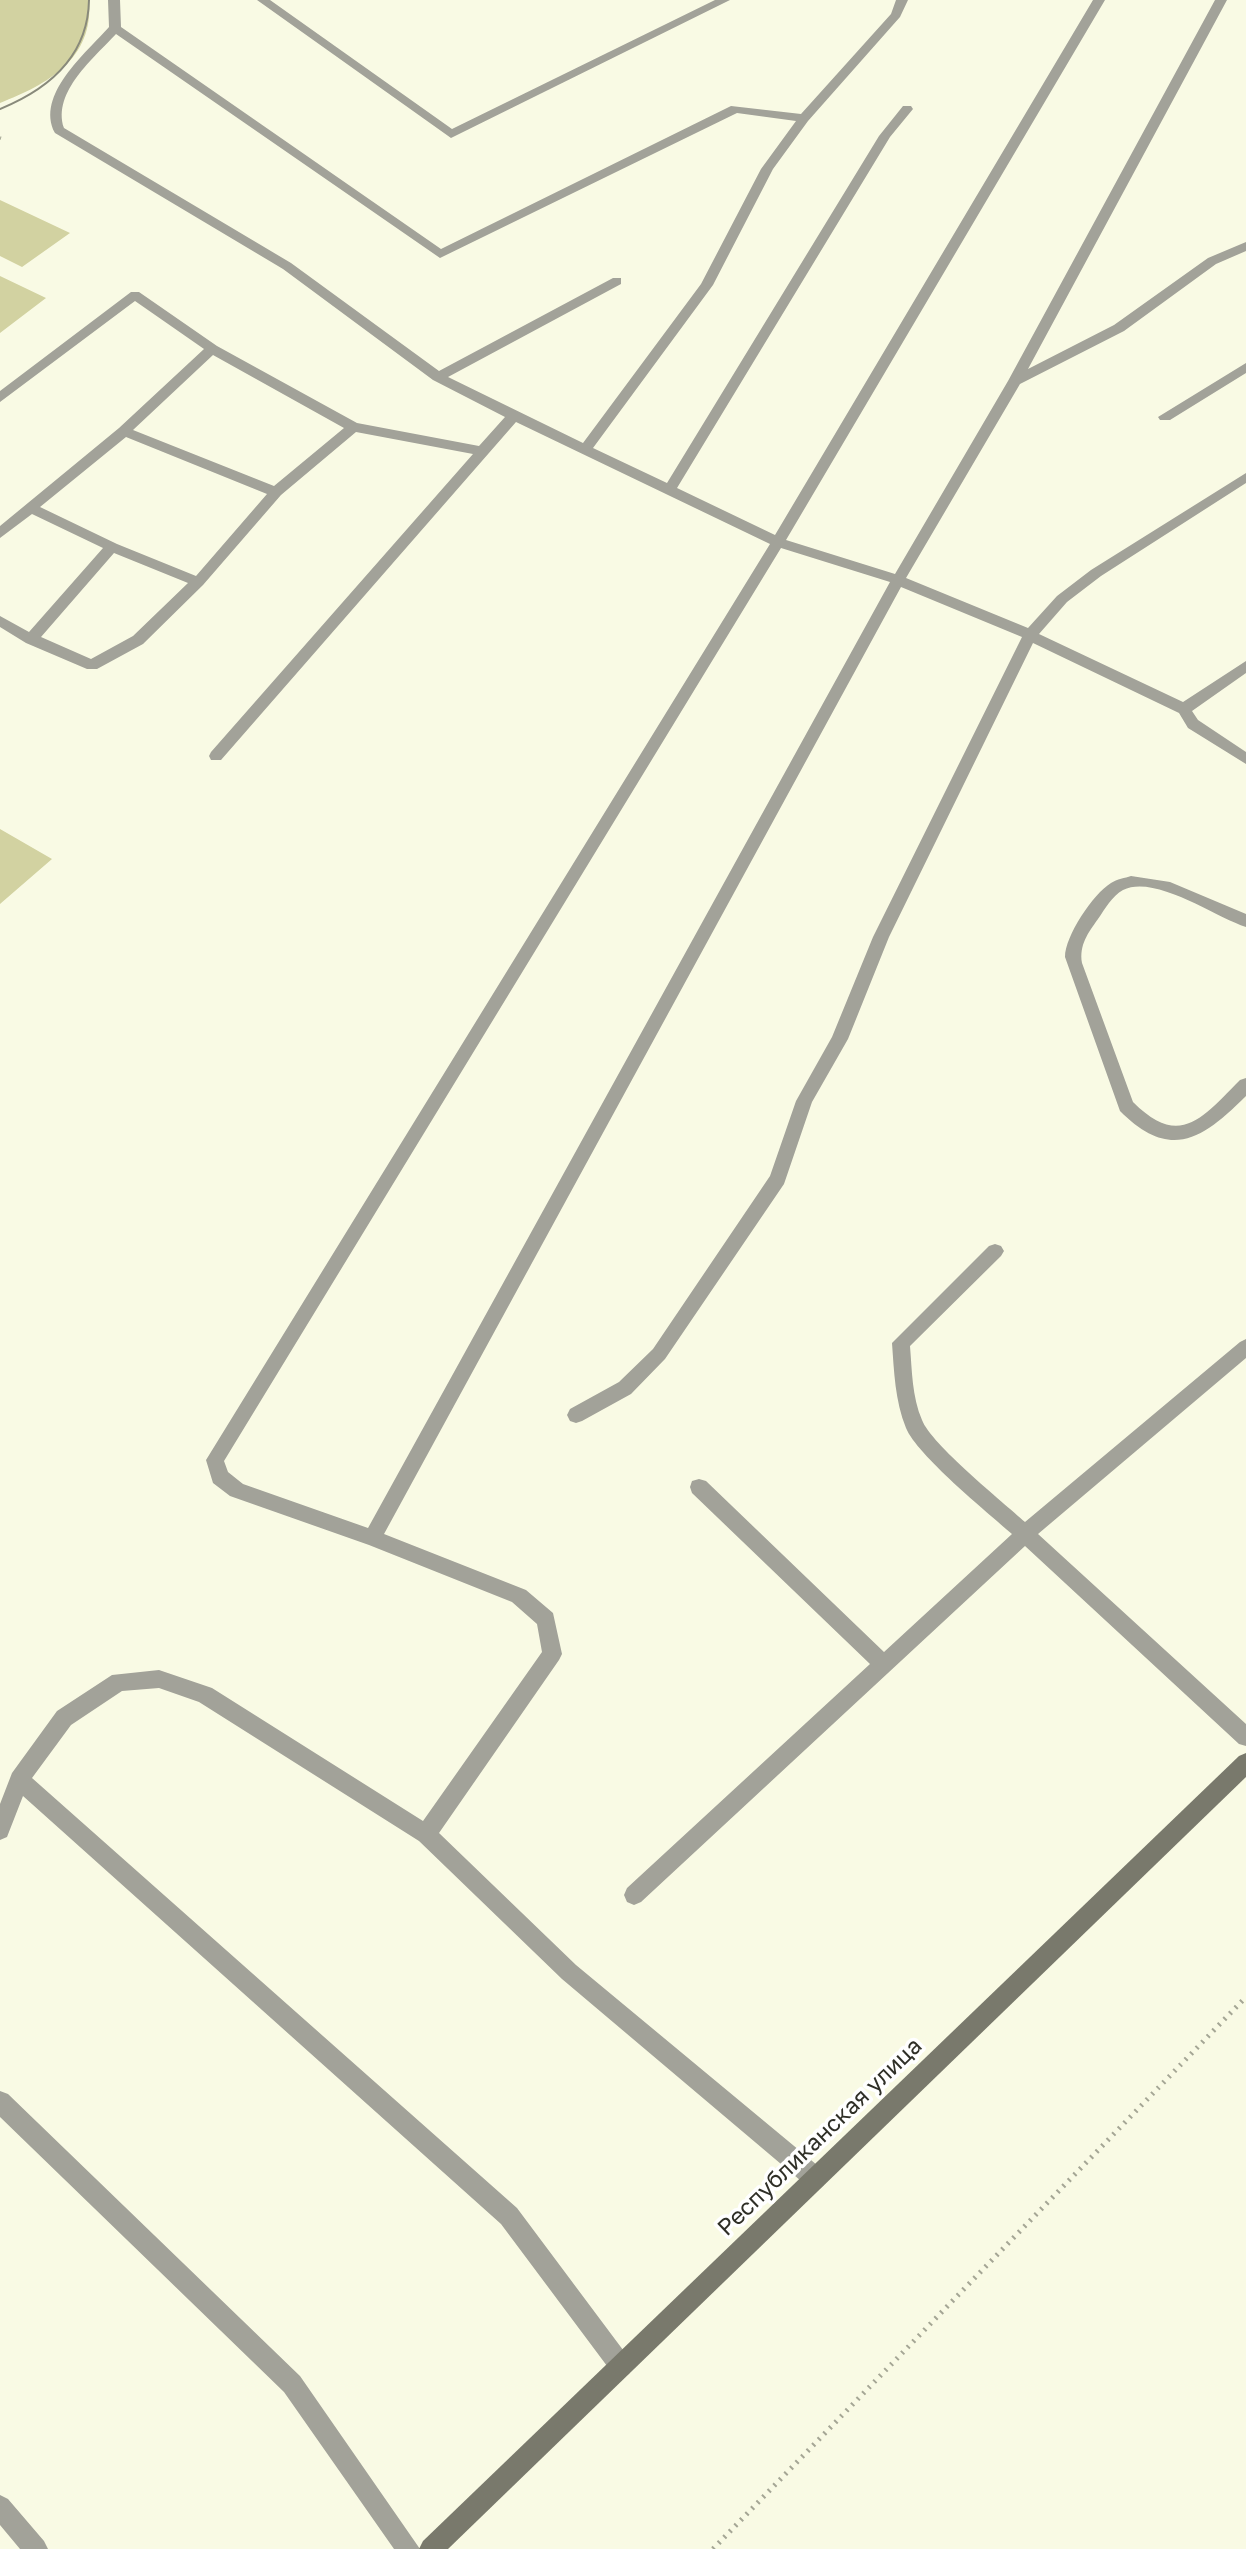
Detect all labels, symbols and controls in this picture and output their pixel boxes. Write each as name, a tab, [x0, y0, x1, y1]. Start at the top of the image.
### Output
street label: Республиканская улица	[712, 2032, 928, 2242]

